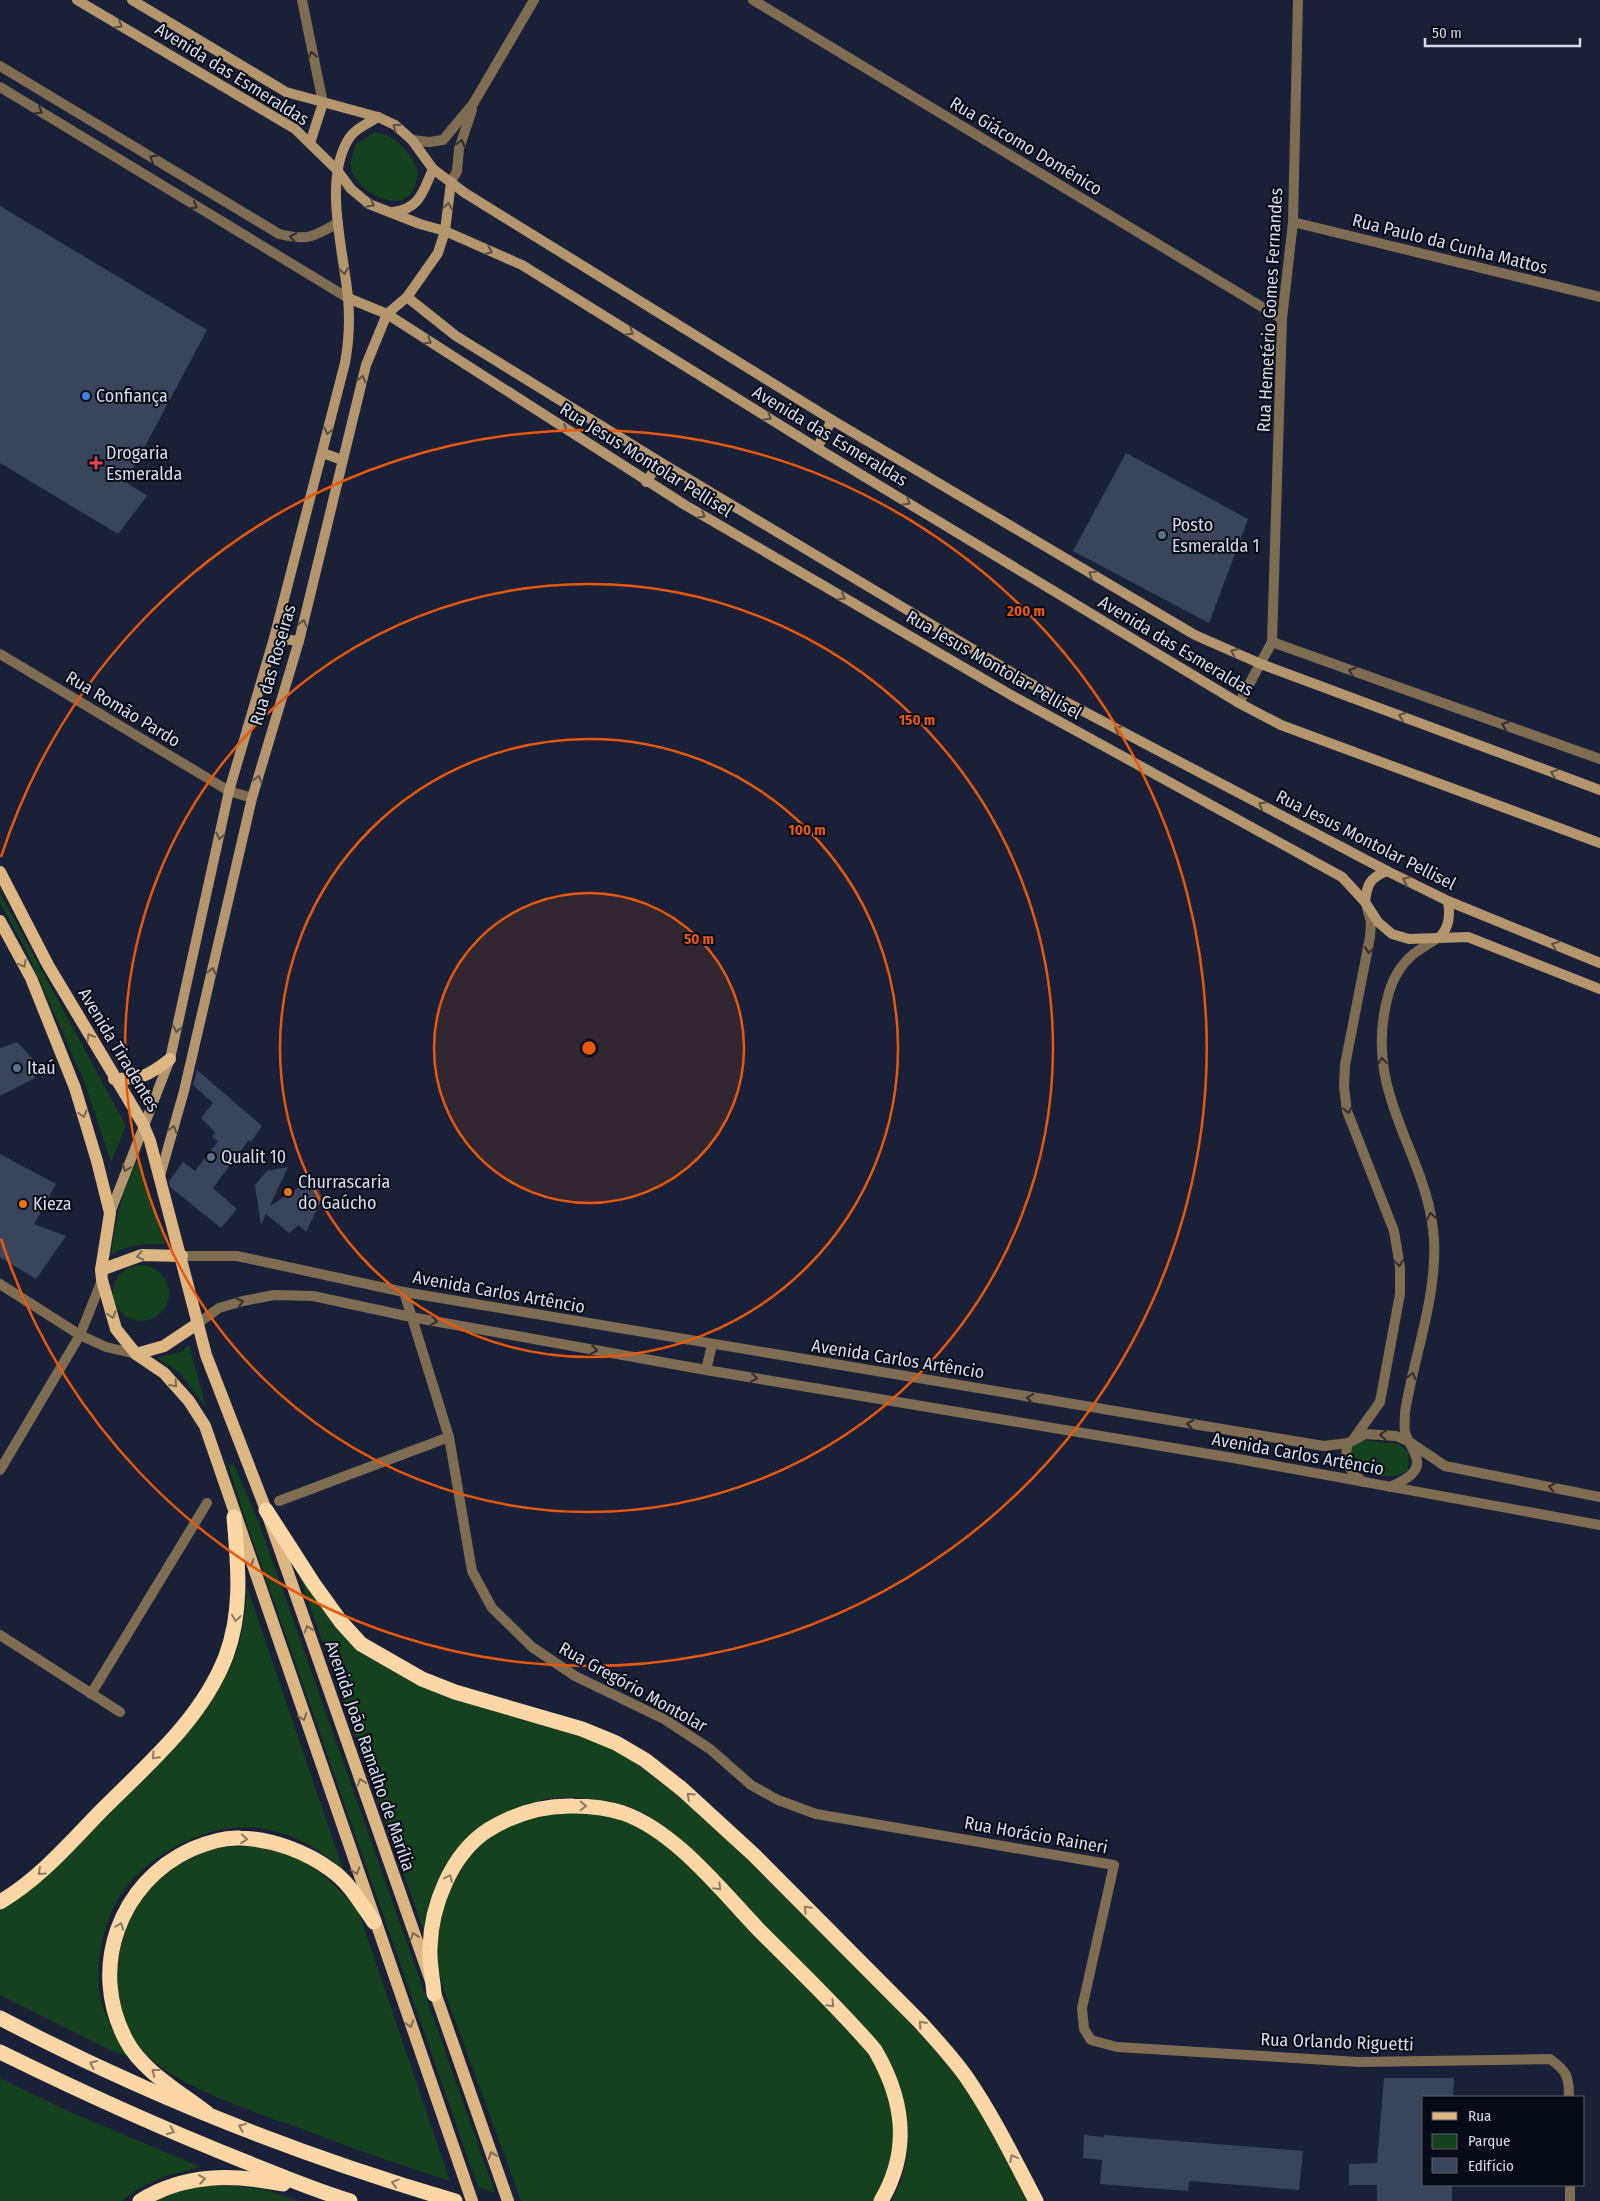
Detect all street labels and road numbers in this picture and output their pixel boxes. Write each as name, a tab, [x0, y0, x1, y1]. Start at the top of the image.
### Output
street label: Avenida das Esmeraldas	[151, 18, 313, 130]
street label: Rua Giácomo Domênico	[946, 92, 1106, 200]
street label: Rua Hemetério Gomes Fernandes	[1253, 187, 1287, 433]
street label: Rua Paulo da Cunha Mattos	[1350, 209, 1550, 279]
street label: Avenida das Esmeraldas	[748, 381, 912, 491]
street label: Rua Jesus Montolar Pellisel	[556, 398, 736, 522]
street label: Avenida das Esmeraldas	[1094, 591, 1258, 701]
street label: Rua das Roseiras	[245, 602, 301, 728]
street label: Rua Jesus Montolar Pellisel	[902, 606, 1086, 724]
street label: Rua Romão Pardo	[62, 666, 184, 752]
street label: Rua Jesus Montolar Pellisel	[1272, 785, 1460, 895]
street label: Avenida Tiradentes	[73, 984, 165, 1116]
street label: Avenida Carlos Artêncio	[411, 1266, 587, 1318]
street label: Avenida Carlos Artêncio	[810, 1334, 986, 1384]
street label: Avenida Carlos Artêncio	[1210, 1428, 1386, 1480]
street label: Rua Gregório Montolar	[555, 1637, 712, 1737]
street label: Avenida João Ramalho de Marília	[320, 1638, 420, 1874]
street label: Rua Horácio Raineri	[963, 1812, 1109, 1858]
street label: Rua Orlando Riguetti	[1260, 2028, 1414, 2056]

